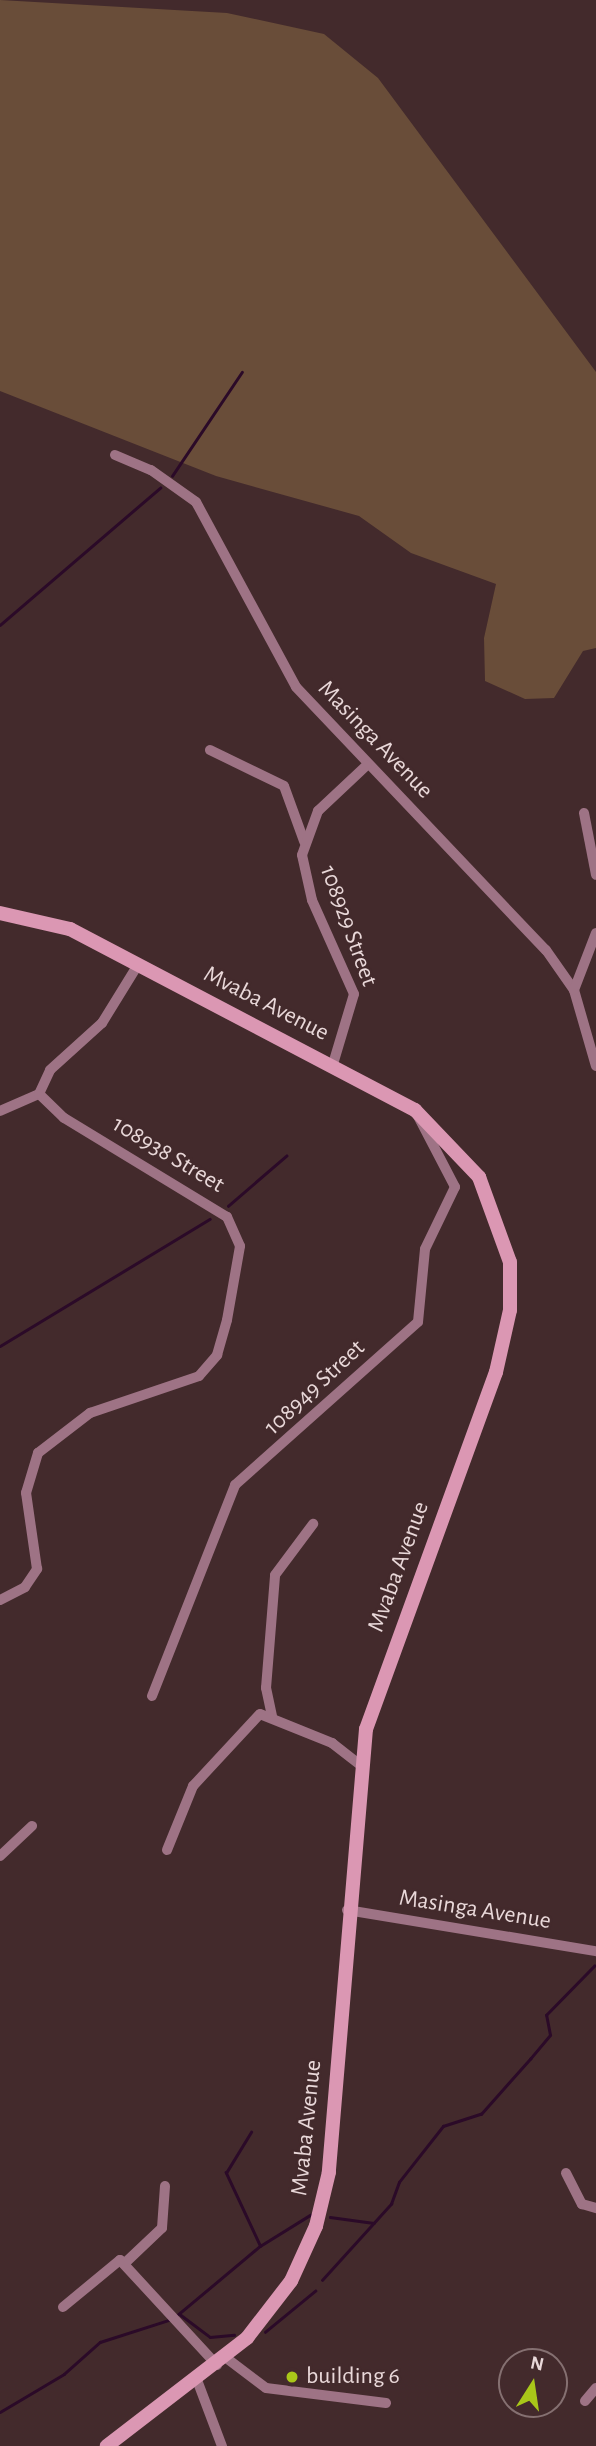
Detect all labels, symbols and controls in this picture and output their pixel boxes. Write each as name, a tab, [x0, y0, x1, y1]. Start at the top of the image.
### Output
street label: Masinga Avenue	[311, 675, 439, 805]
street label: 108929 Street	[313, 862, 383, 990]
street label: Mvaba Avenue	[199, 960, 333, 1048]
street label: 108938 Street	[107, 1110, 229, 1200]
street label: 108949 Street	[259, 1334, 371, 1442]
street label: Mvaba Avenue	[362, 1498, 436, 1636]
street label: Masinga Avenue	[397, 1884, 553, 1936]
street label: Mvaba Avenue	[286, 2059, 328, 2197]
north arrow	[498, 2348, 568, 2418]
text: N	[529, 2353, 545, 2375]
place label: building 6	[306, 2363, 400, 2391]
marker: building 6	[284, 2369, 300, 2385]

